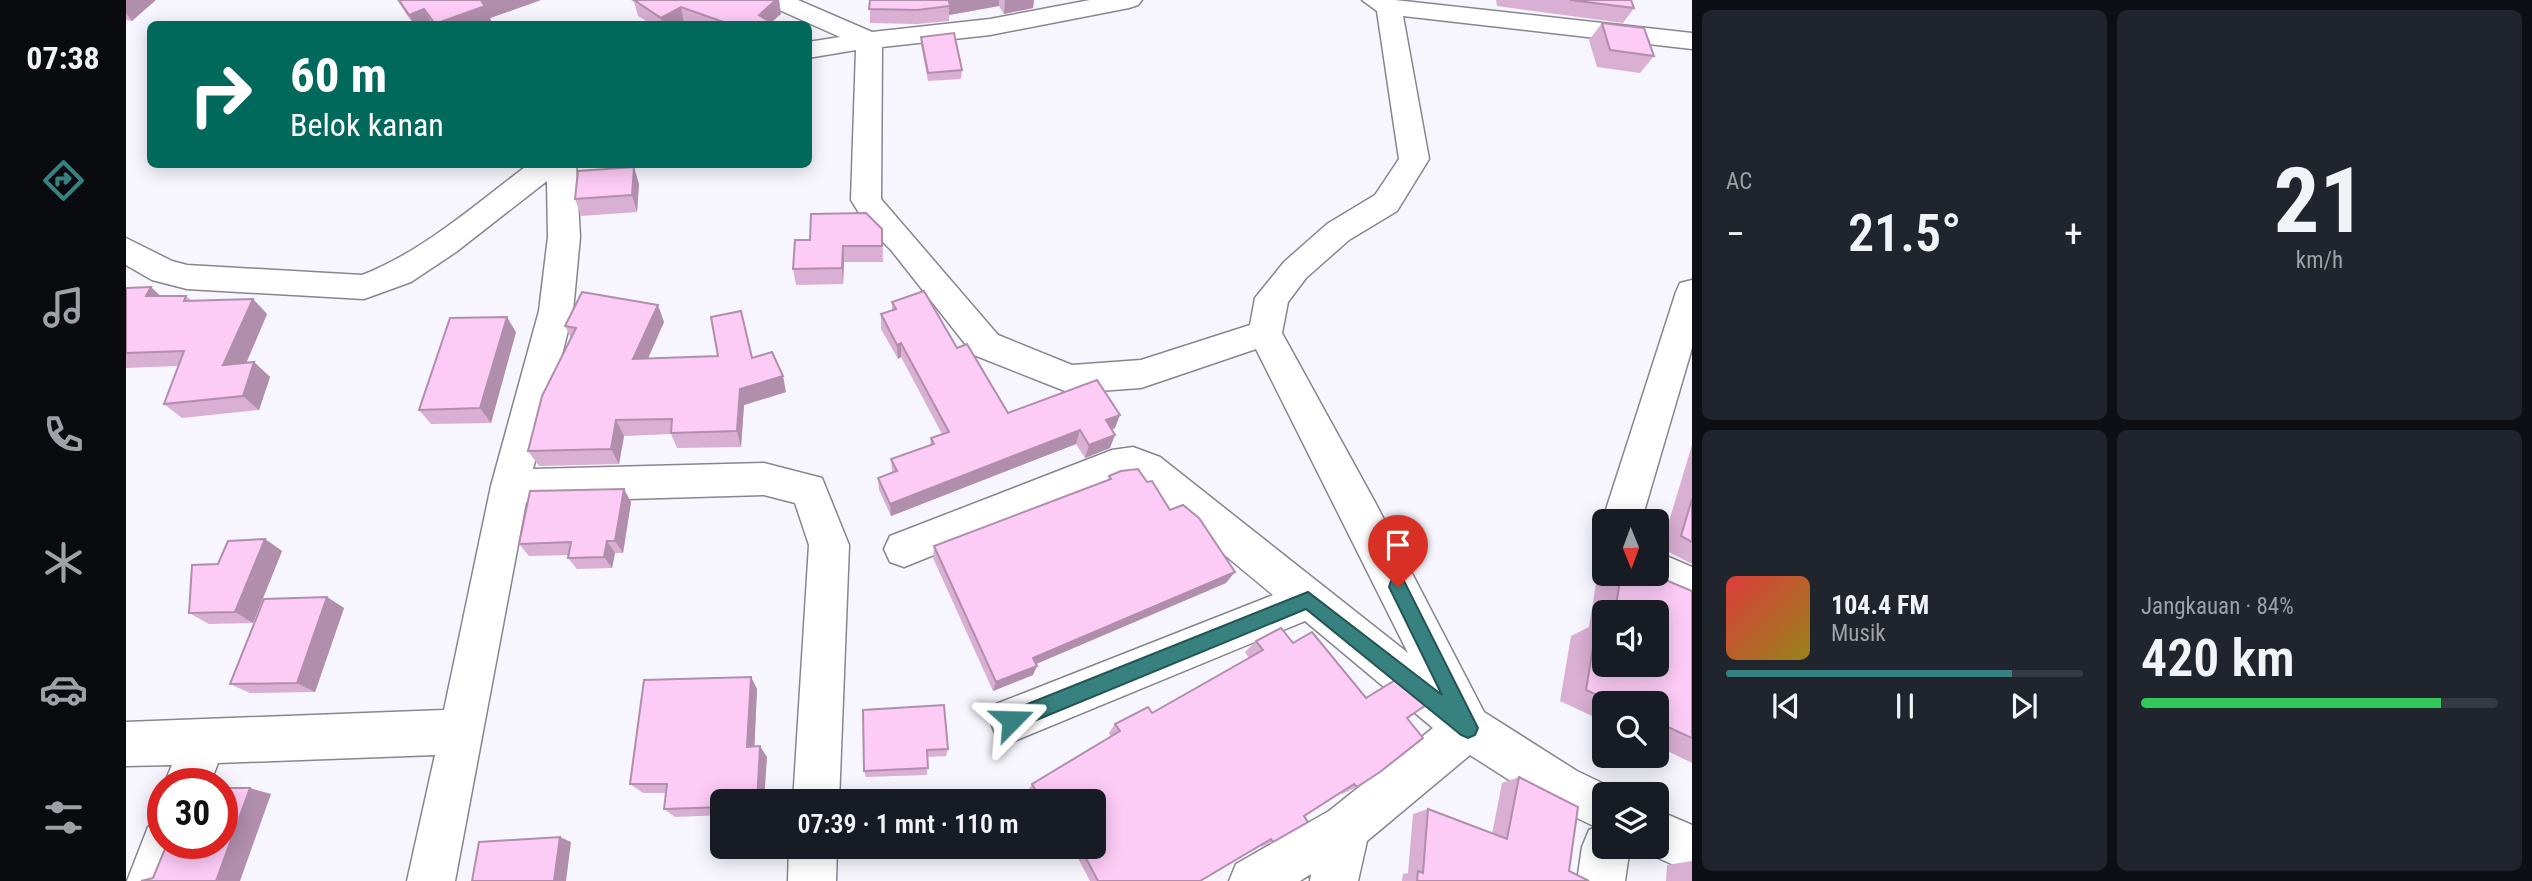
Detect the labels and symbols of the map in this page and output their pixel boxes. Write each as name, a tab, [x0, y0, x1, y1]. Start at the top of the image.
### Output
north arrow	[1592, 509, 1670, 586]
pin	[1368, 515, 1428, 587]
position arrow	[975, 683, 1049, 757]
speed limit sign: 30	[147, 768, 238, 859]

